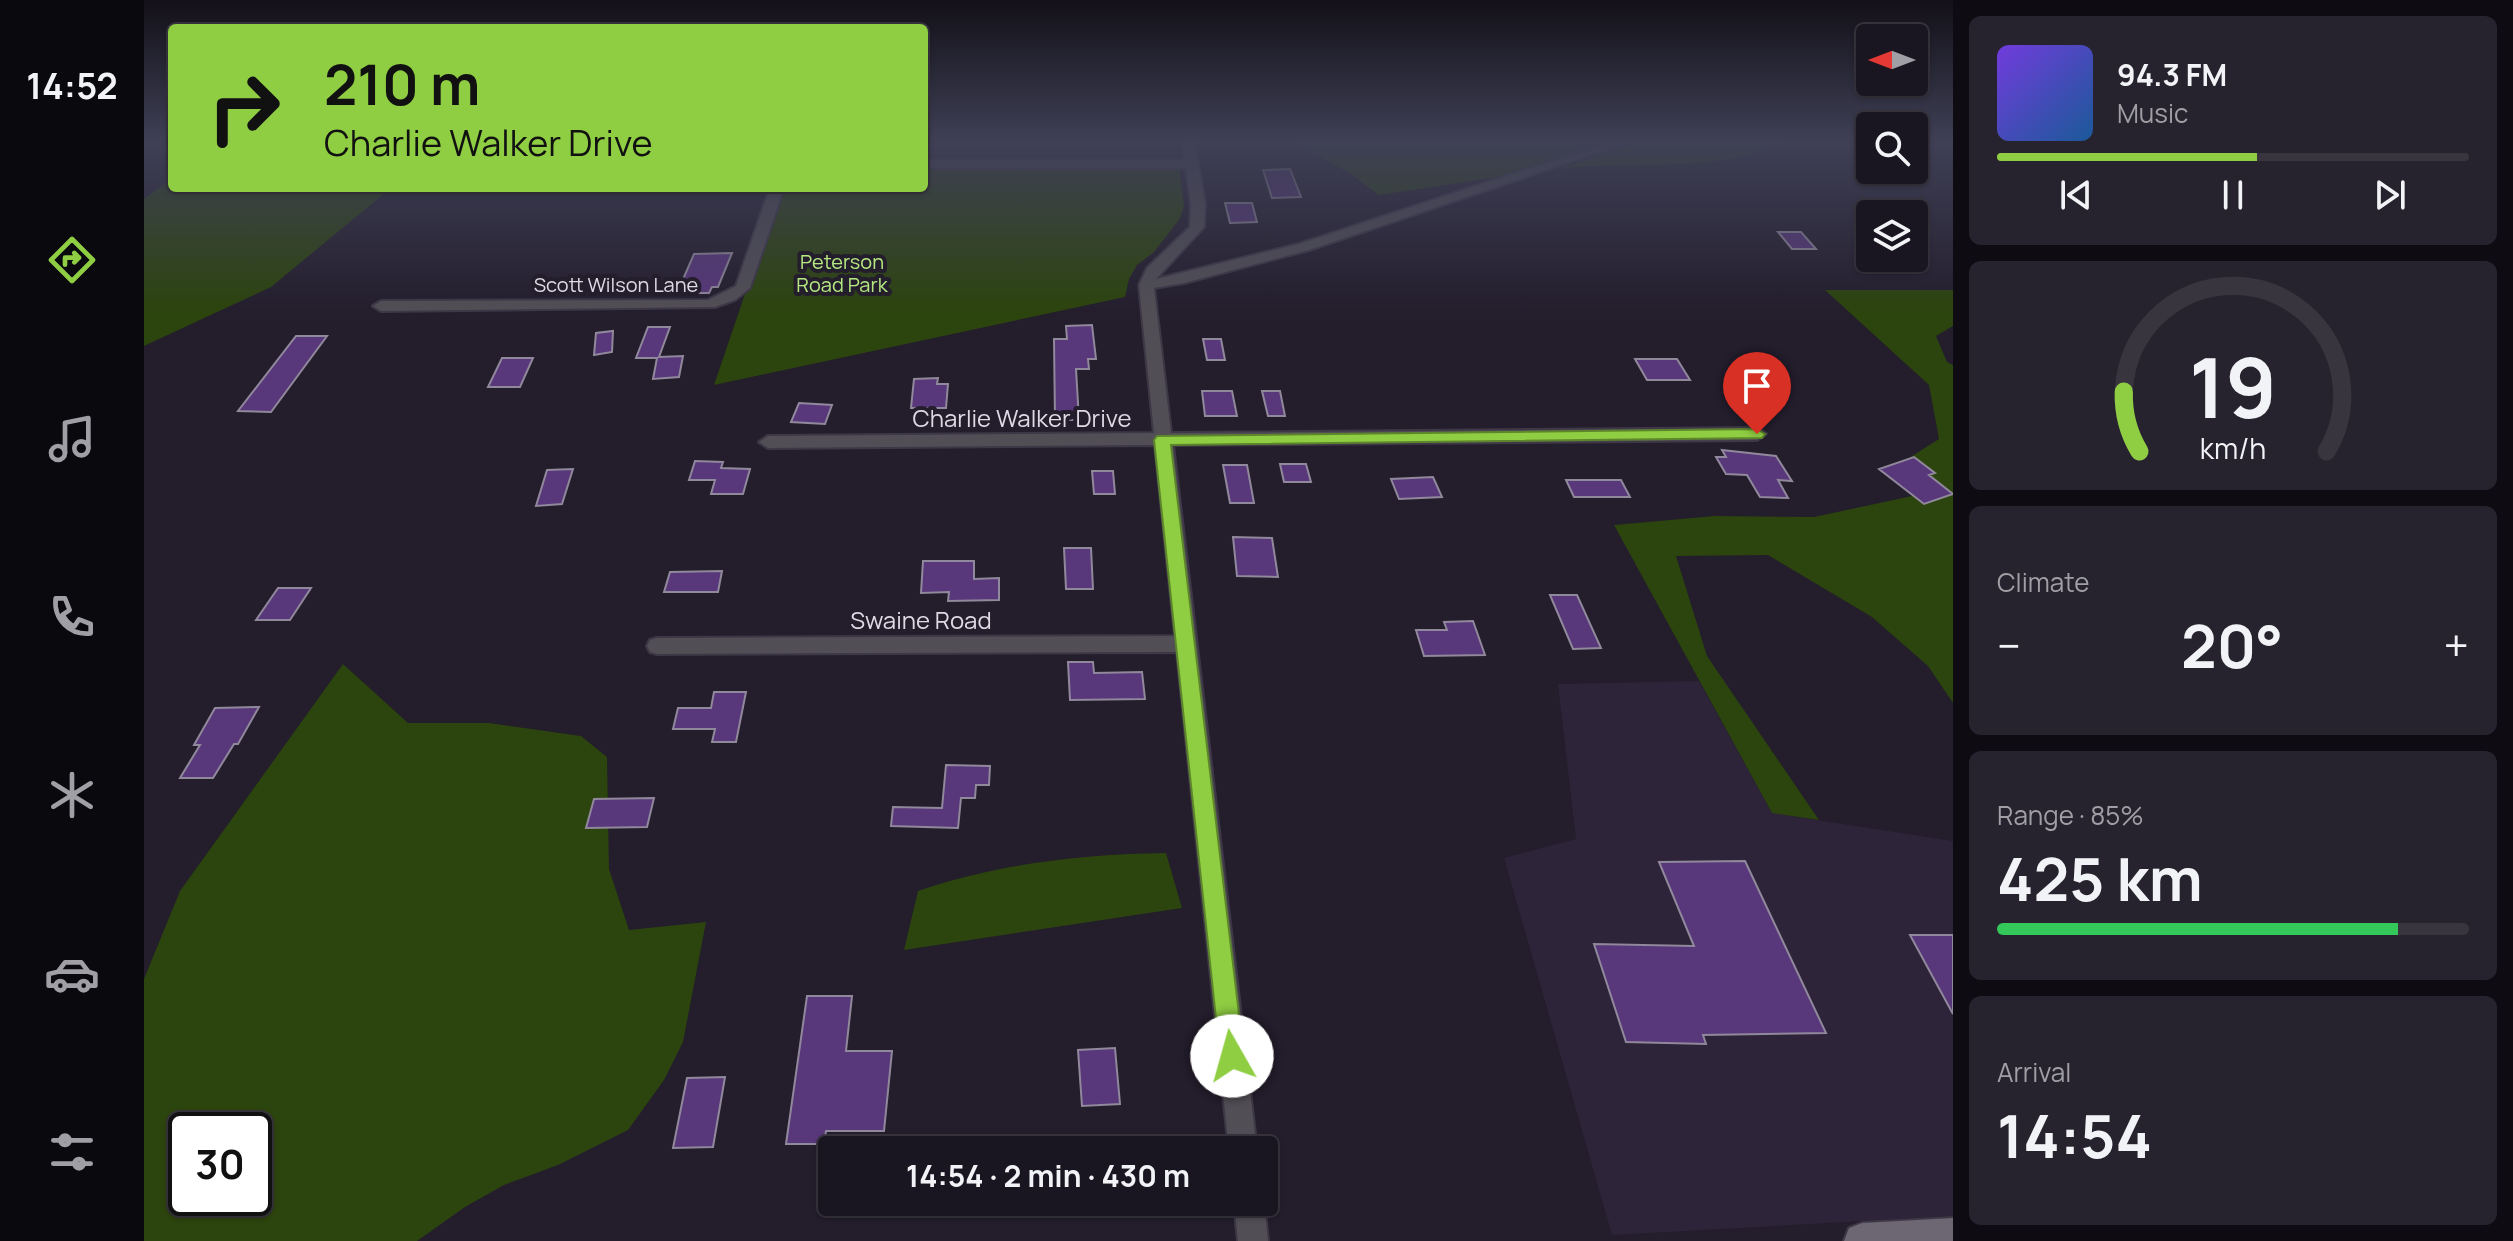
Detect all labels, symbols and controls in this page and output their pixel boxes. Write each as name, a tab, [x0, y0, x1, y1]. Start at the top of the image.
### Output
north arrow	[1856, 24, 1928, 96]
map controls	[1856, 24, 1928, 272]
text: 210 m	[324, 45, 480, 122]
text: 94.3 FM	[2117, 54, 2227, 95]
icon: right	[192, 56, 296, 160]
text: 14:52	[26, 61, 118, 110]
text: Music	[2117, 95, 2188, 131]
button: search	[1856, 112, 1928, 184]
text: Charlie Walker Drive	[324, 118, 653, 167]
icon: previous	[2054, 173, 2098, 217]
icon: pause	[2211, 173, 2255, 217]
icon: next	[2368, 173, 2412, 217]
button: layers	[1856, 200, 1928, 272]
icon: directions	[44, 232, 100, 288]
park label: Peterson Road Park	[796, 248, 889, 298]
street label: Scott Wilson Lane	[534, 271, 698, 298]
text: 19	[2189, 328, 2277, 442]
pin	[1723, 352, 1791, 434]
icon: arrive	[1735, 364, 1779, 408]
street label: Charlie Walker Drive	[912, 401, 1132, 434]
icon: music	[44, 411, 100, 467]
text: km/h	[2200, 429, 2266, 468]
text: Climate	[1997, 564, 2089, 600]
icon: phone	[44, 589, 100, 645]
street label: Swaine Road	[850, 603, 992, 636]
text: 20°	[2181, 604, 2283, 686]
text: −	[1997, 615, 2021, 675]
text: +	[2444, 615, 2469, 675]
icon: climate	[44, 767, 100, 823]
text: Range · 85%	[1997, 797, 2144, 833]
text: 425 km	[1997, 837, 2203, 919]
icon: car	[44, 946, 100, 1002]
position arrow	[1190, 1014, 1274, 1098]
text: Arrival	[1997, 1054, 2071, 1090]
text: 14:54	[1997, 1094, 2152, 1176]
speed limit sign: 30	[168, 1112, 272, 1216]
icon: filters	[44, 1124, 100, 1180]
text: 14:54 · 2 min · 430 m	[906, 1155, 1190, 1196]

